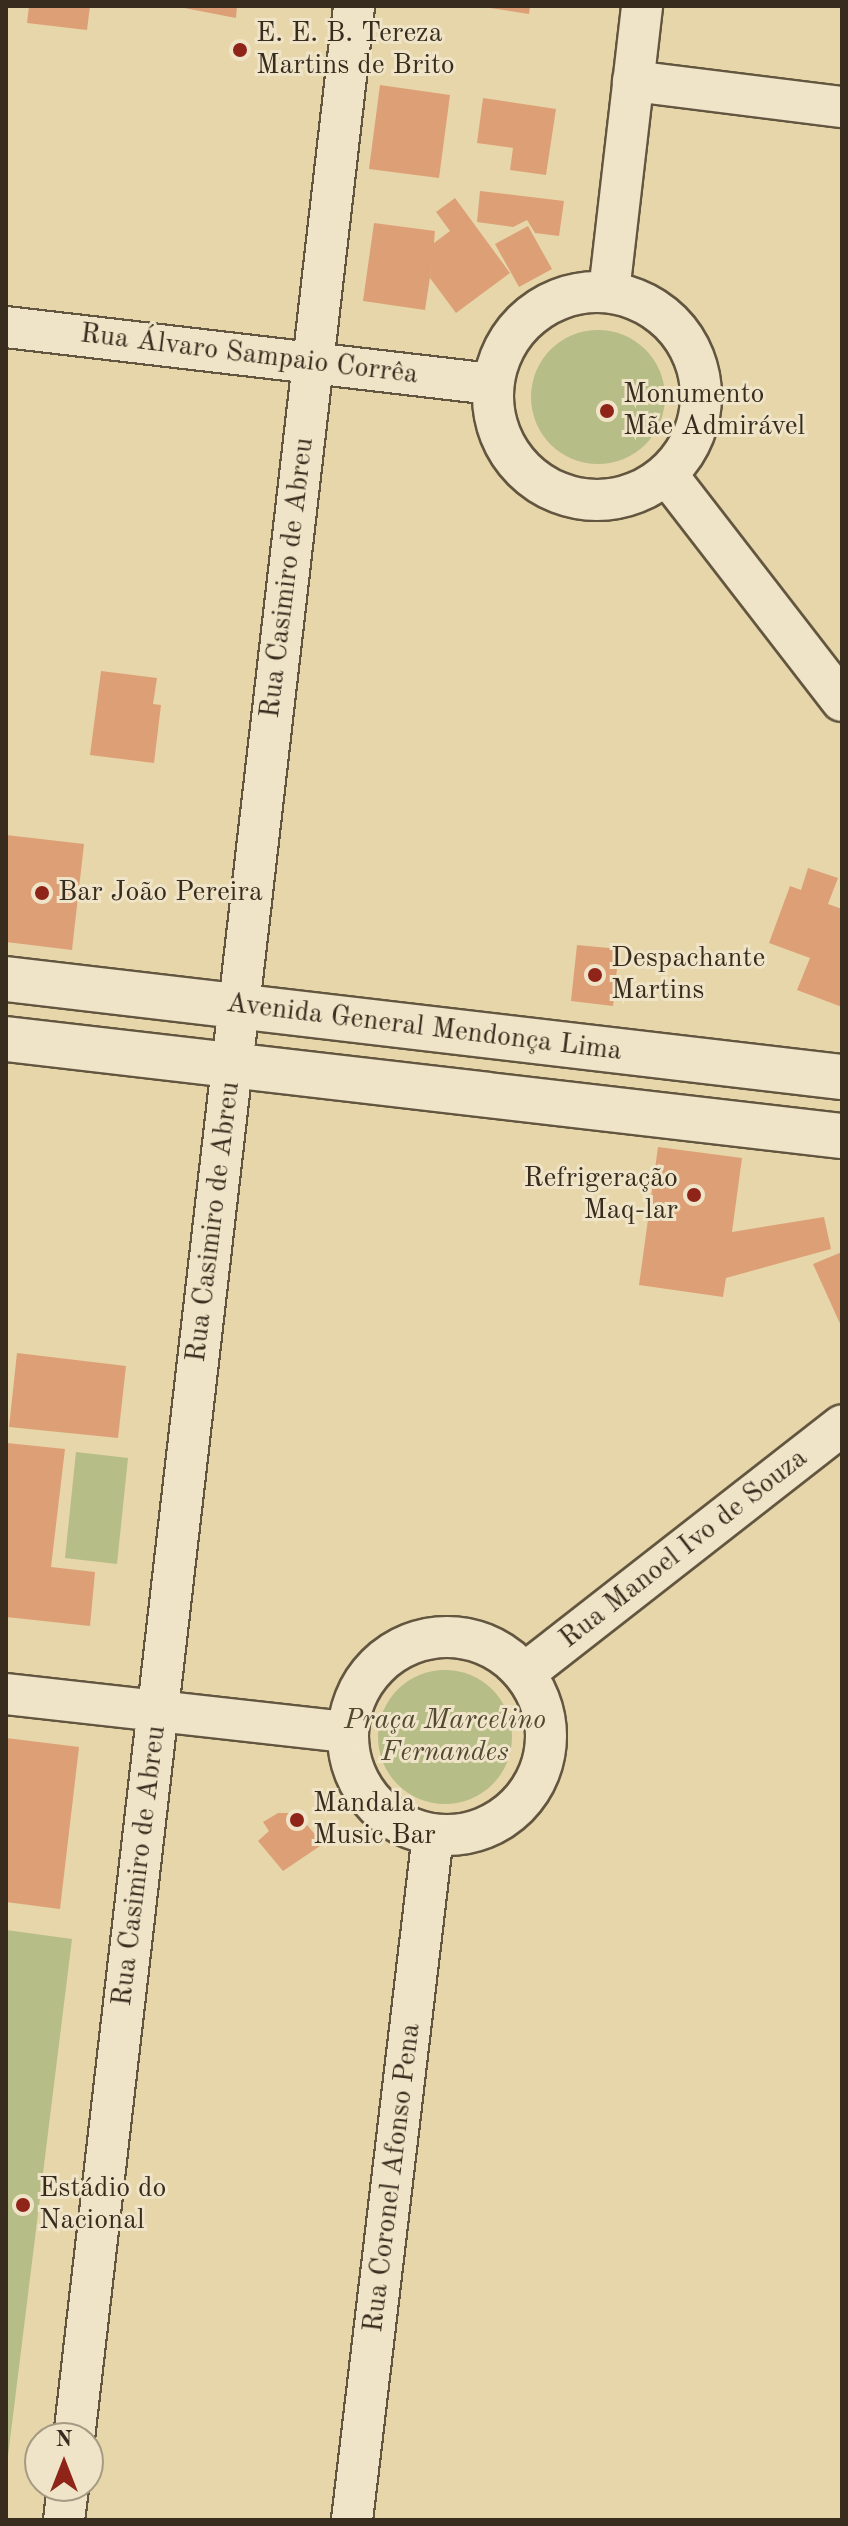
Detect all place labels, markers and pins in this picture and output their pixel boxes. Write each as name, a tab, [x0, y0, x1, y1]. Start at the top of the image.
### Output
place label: E. E. B. Tereza Martins de Brito	[256, 17, 455, 83]
marker: E. E. B. Tereza Martins de Brito	[231, 41, 249, 59]
place label: Monumento Mãe Admirável	[623, 378, 805, 444]
marker: Monumento Mãe Admirável	[598, 402, 616, 420]
place label: Bar João Pereira	[58, 876, 263, 910]
marker: Bar João Pereira	[33, 884, 51, 902]
place label: Despachante Martins	[611, 942, 765, 1008]
marker: Despachante Martins	[586, 966, 604, 984]
place label: Refrigeração Maq-lar	[524, 1162, 678, 1228]
marker: Refrigeração Maq-lar	[685, 1186, 703, 1204]
place label: Mandala Music Bar	[313, 1787, 436, 1853]
marker: Mandala Music Bar	[288, 1811, 306, 1829]
place label: Estádio do Nacional	[39, 2172, 167, 2238]
marker: Estádio do Nacional	[14, 2196, 32, 2214]

